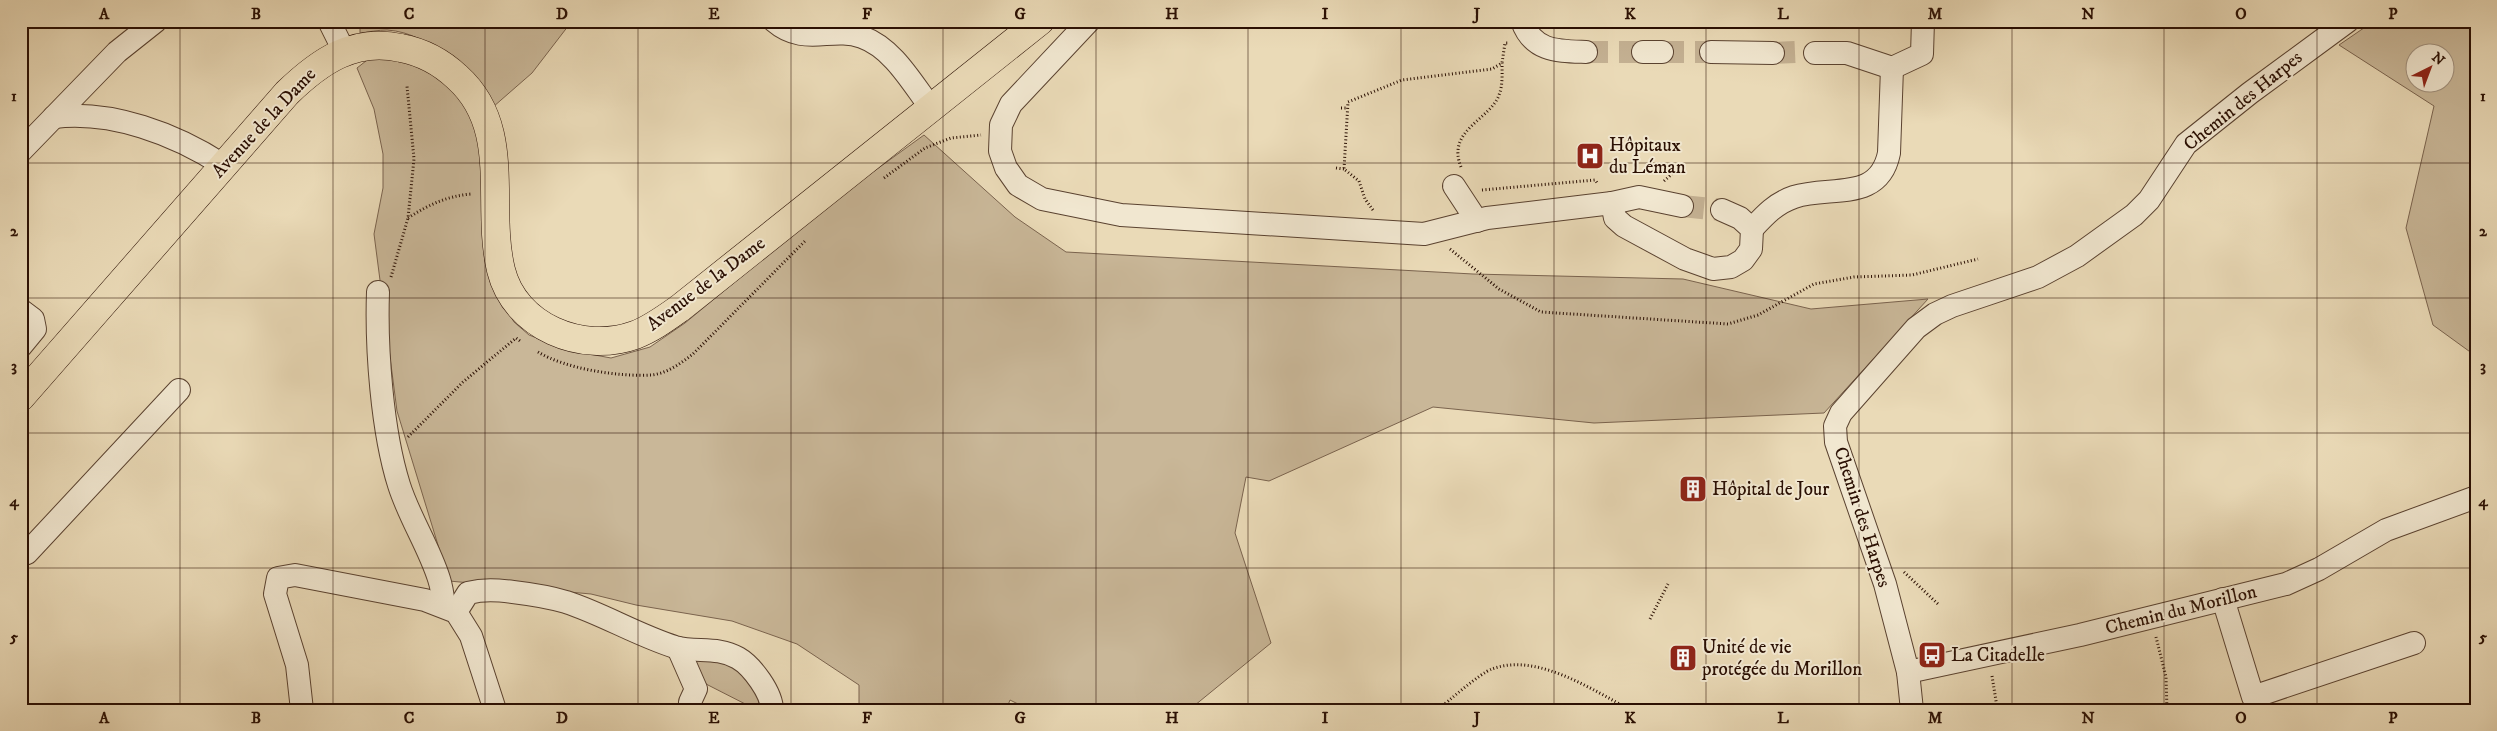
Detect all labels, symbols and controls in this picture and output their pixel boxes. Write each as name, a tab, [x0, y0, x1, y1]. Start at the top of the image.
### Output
text: A	[98, 4, 110, 24]
text: B	[251, 4, 261, 24]
text: C	[404, 4, 414, 24]
text: D	[556, 4, 568, 24]
text: E	[708, 4, 720, 24]
text: F	[862, 4, 872, 24]
text: G	[1014, 4, 1026, 24]
text: H	[1165, 4, 1179, 24]
text: I	[1322, 4, 1329, 24]
text: J	[1472, 4, 1481, 24]
text: K	[1624, 4, 1636, 24]
text: L	[1777, 4, 1789, 24]
text: M	[1928, 4, 1943, 24]
text: N	[2081, 4, 2095, 24]
text: O	[2235, 4, 2247, 24]
text: P	[2388, 4, 2398, 24]
north arrow	[2404, 42, 2454, 92]
street label: Chemin des Harpes	[2179, 46, 2307, 156]
text: N	[2428, 49, 2449, 70]
street label: Avenue de la Dame	[207, 63, 321, 183]
text: 1	[11, 86, 17, 106]
text: 1	[2480, 86, 2486, 106]
place label: Hôpitaux du Léman	[1609, 134, 1686, 179]
hospital icon: Hôpitaux du Léman	[1575, 141, 1605, 171]
text: 2	[10, 221, 19, 241]
text: 2	[2479, 221, 2488, 241]
street label: Avenue de la Dame	[642, 232, 770, 336]
text: 3	[11, 356, 17, 376]
text: 3	[2480, 356, 2486, 376]
street label: Chemin des Harpes	[1828, 444, 1896, 590]
building icon: Hôpital de Jour	[1678, 474, 1708, 504]
place label: Hôpital de Jour	[1712, 478, 1829, 501]
text: 4	[8, 491, 19, 511]
text: 4	[2477, 491, 2488, 511]
street label: Chemin du Morillon	[2103, 580, 2259, 640]
text: 5	[9, 627, 18, 647]
text: 5	[2478, 627, 2487, 647]
place label: Unité de vie protégée du Morillon	[1701, 636, 1862, 681]
bus stop icon: La Citadelle	[1917, 640, 1947, 670]
building icon: Unité de vie protégée du Morillon	[1668, 643, 1698, 673]
place label: La Citadelle	[1951, 644, 2045, 667]
text: A	[98, 708, 110, 728]
text: B	[251, 708, 261, 728]
text: C	[404, 708, 414, 728]
text: D	[556, 708, 568, 728]
text: E	[708, 708, 720, 728]
text: F	[862, 708, 872, 728]
text: G	[1014, 708, 1026, 728]
text: H	[1165, 708, 1179, 728]
text: I	[1322, 708, 1329, 728]
text: J	[1472, 708, 1481, 728]
text: K	[1624, 708, 1636, 728]
text: L	[1777, 708, 1789, 728]
text: M	[1928, 708, 1943, 728]
text: N	[2081, 708, 2095, 728]
text: O	[2235, 708, 2247, 728]
text: P	[2388, 708, 2398, 728]

